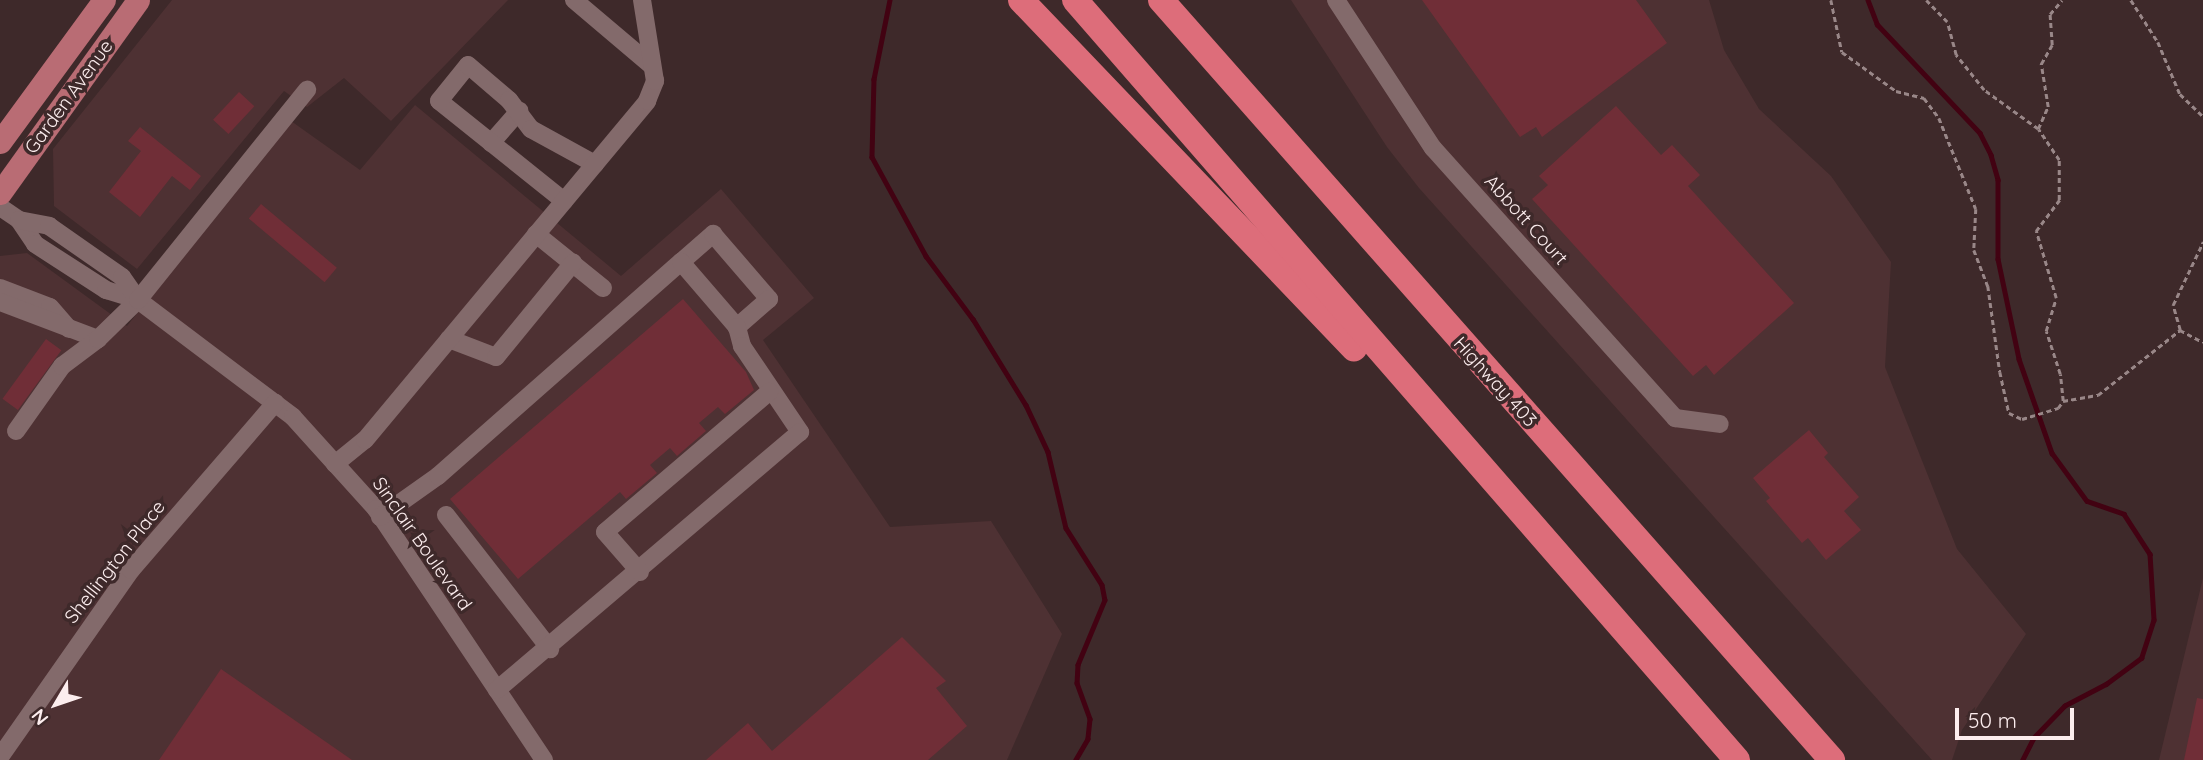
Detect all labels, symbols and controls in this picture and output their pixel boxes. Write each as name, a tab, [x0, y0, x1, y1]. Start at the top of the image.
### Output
street label: Garden Avenue	[20, 36, 118, 158]
street label: Abbott Court	[1480, 170, 1572, 270]
street label: Highway 403	[1449, 332, 1541, 432]
street label: Sinclair Boulevard	[368, 473, 476, 615]
street label: Shellington Place	[60, 496, 170, 628]
north arrow	[21, 669, 91, 739]
scale bar	[1958, 694, 2077, 738]
text: N	[26, 704, 53, 730]
text: 50 m	[1968, 707, 2017, 733]

